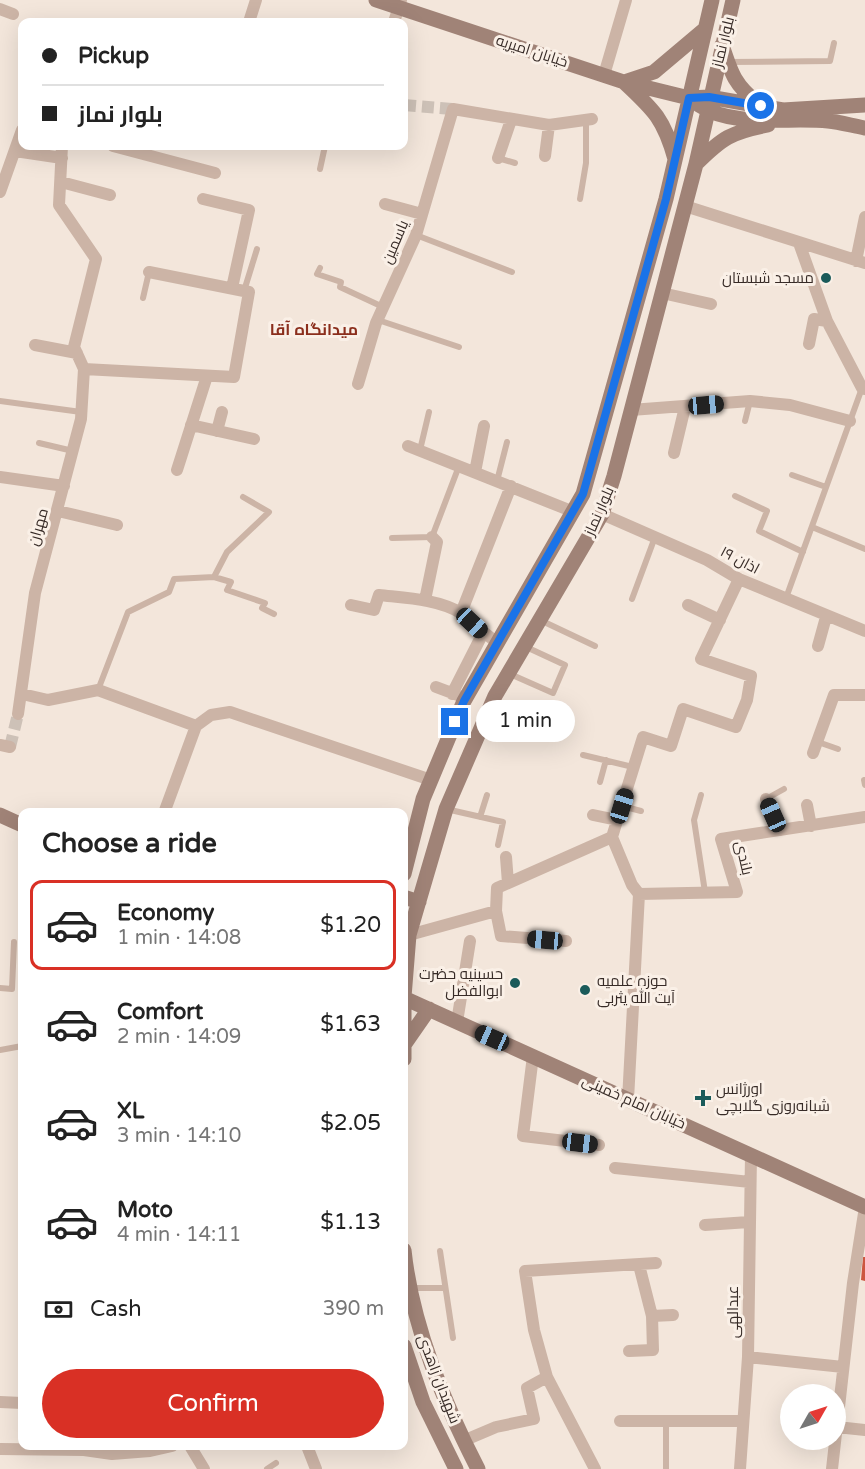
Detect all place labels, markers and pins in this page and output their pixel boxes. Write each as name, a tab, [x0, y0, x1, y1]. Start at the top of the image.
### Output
place label: مسجد شبستان	[722, 269, 814, 288]
marker: مسجد شبستان	[819, 271, 833, 285]
place label: حسینیه حضرت ابوالفضل	[419, 965, 503, 1001]
place label: حوزه علمیه آیت الله یثربی	[597, 972, 675, 1008]
marker: حسینیه حضرت ابوالفضل	[508, 976, 522, 990]
marker: حوزه علمیه آیت الله یثربی	[578, 983, 592, 997]
place label: اورژانس شبانه‌روزی گلابچی	[716, 1080, 830, 1116]
marker: اورژانس شبانه‌روزی گلابچی	[694, 1089, 712, 1107]

